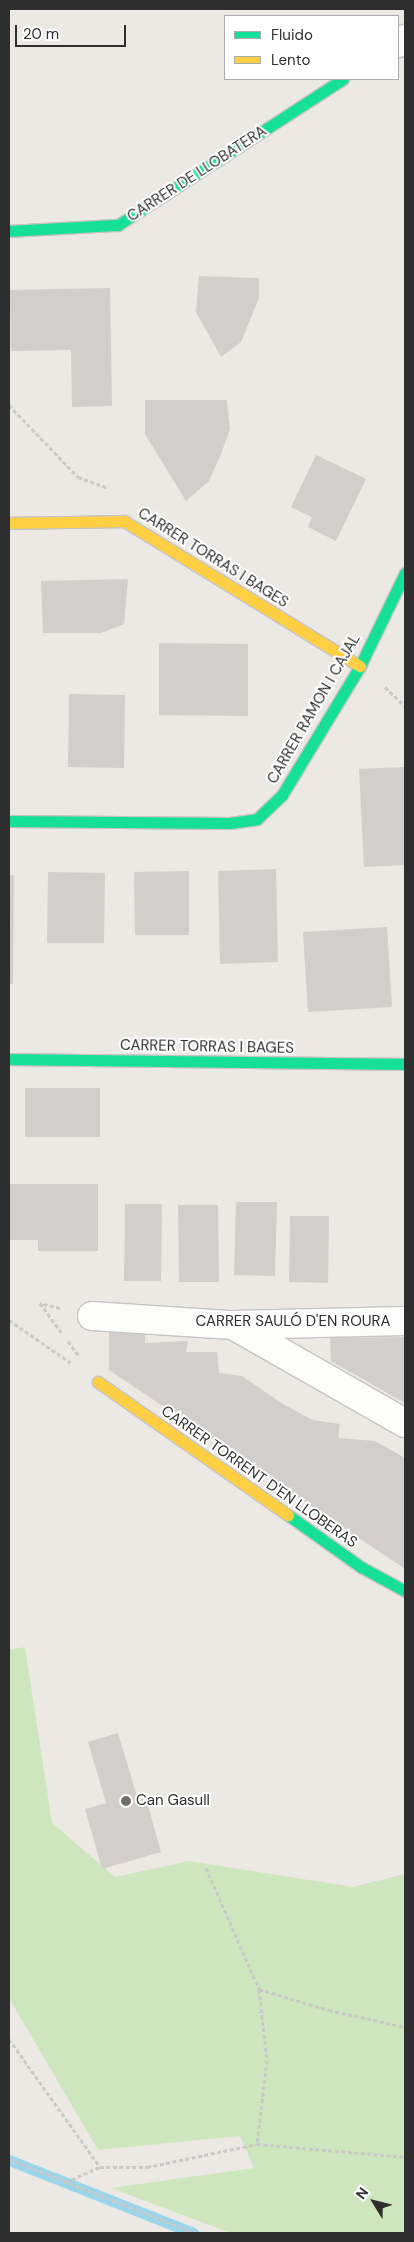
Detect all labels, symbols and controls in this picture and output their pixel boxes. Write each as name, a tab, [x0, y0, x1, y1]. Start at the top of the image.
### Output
scale bar	[18, 15, 129, 47]
legend	[224, 15, 399, 80]
text: 20 m	[23, 24, 59, 44]
text: Fluido	[271, 25, 313, 45]
text: Lento	[271, 50, 310, 70]
street label: CARRER DE LLOBATERA	[124, 122, 270, 226]
street label: CARRER TORRAS I BAGES	[135, 504, 291, 612]
street label: CARRER RAMON I CAJAL	[264, 631, 364, 787]
street label: CARRER TORRAS I BAGES	[120, 1036, 294, 1058]
street label: CARRER SAULÓ D'EN ROURA	[196, 1313, 390, 1331]
street label: CARRER TORRENT D'EN LLOBERAS	[157, 1402, 361, 1552]
place label: Can Gasull	[136, 1792, 210, 1810]
marker: Can Gasull	[120, 1795, 132, 1807]
north arrow	[349, 2177, 399, 2227]
text: N	[352, 2184, 372, 2203]

